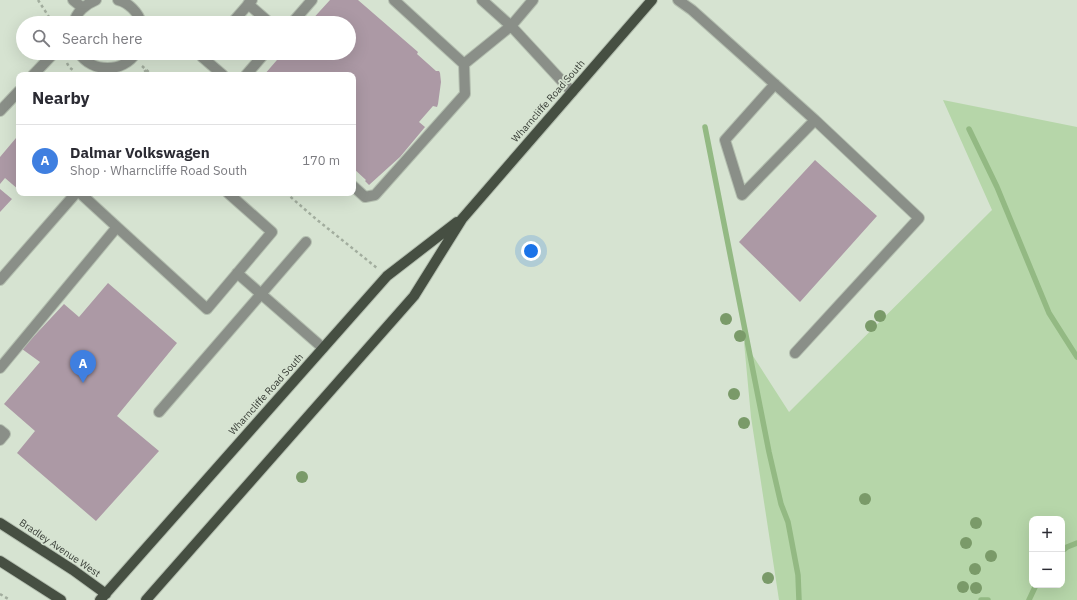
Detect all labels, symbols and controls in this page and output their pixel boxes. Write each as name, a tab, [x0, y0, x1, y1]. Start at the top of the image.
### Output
search box	[16, 16, 356, 60]
icon: search	[30, 27, 52, 49]
text: Search here	[62, 29, 142, 48]
street label: Wharncliffe Road South	[509, 57, 587, 145]
text: Nearby	[32, 87, 90, 109]
text: Dalmar Volkswagen	[70, 143, 210, 162]
text: A	[41, 152, 49, 169]
text: 170 m	[302, 152, 340, 169]
text: Shop · Wharncliffe Road South	[70, 162, 247, 179]
your location	[521, 241, 541, 261]
pin: A	[70, 350, 96, 383]
street label: Wharncliffe Road South	[226, 350, 306, 438]
street label: Bradley Avenue West	[17, 516, 103, 580]
map controls	[1029, 516, 1065, 588]
button: +	[1029, 516, 1065, 552]
button: −	[1029, 552, 1065, 588]

